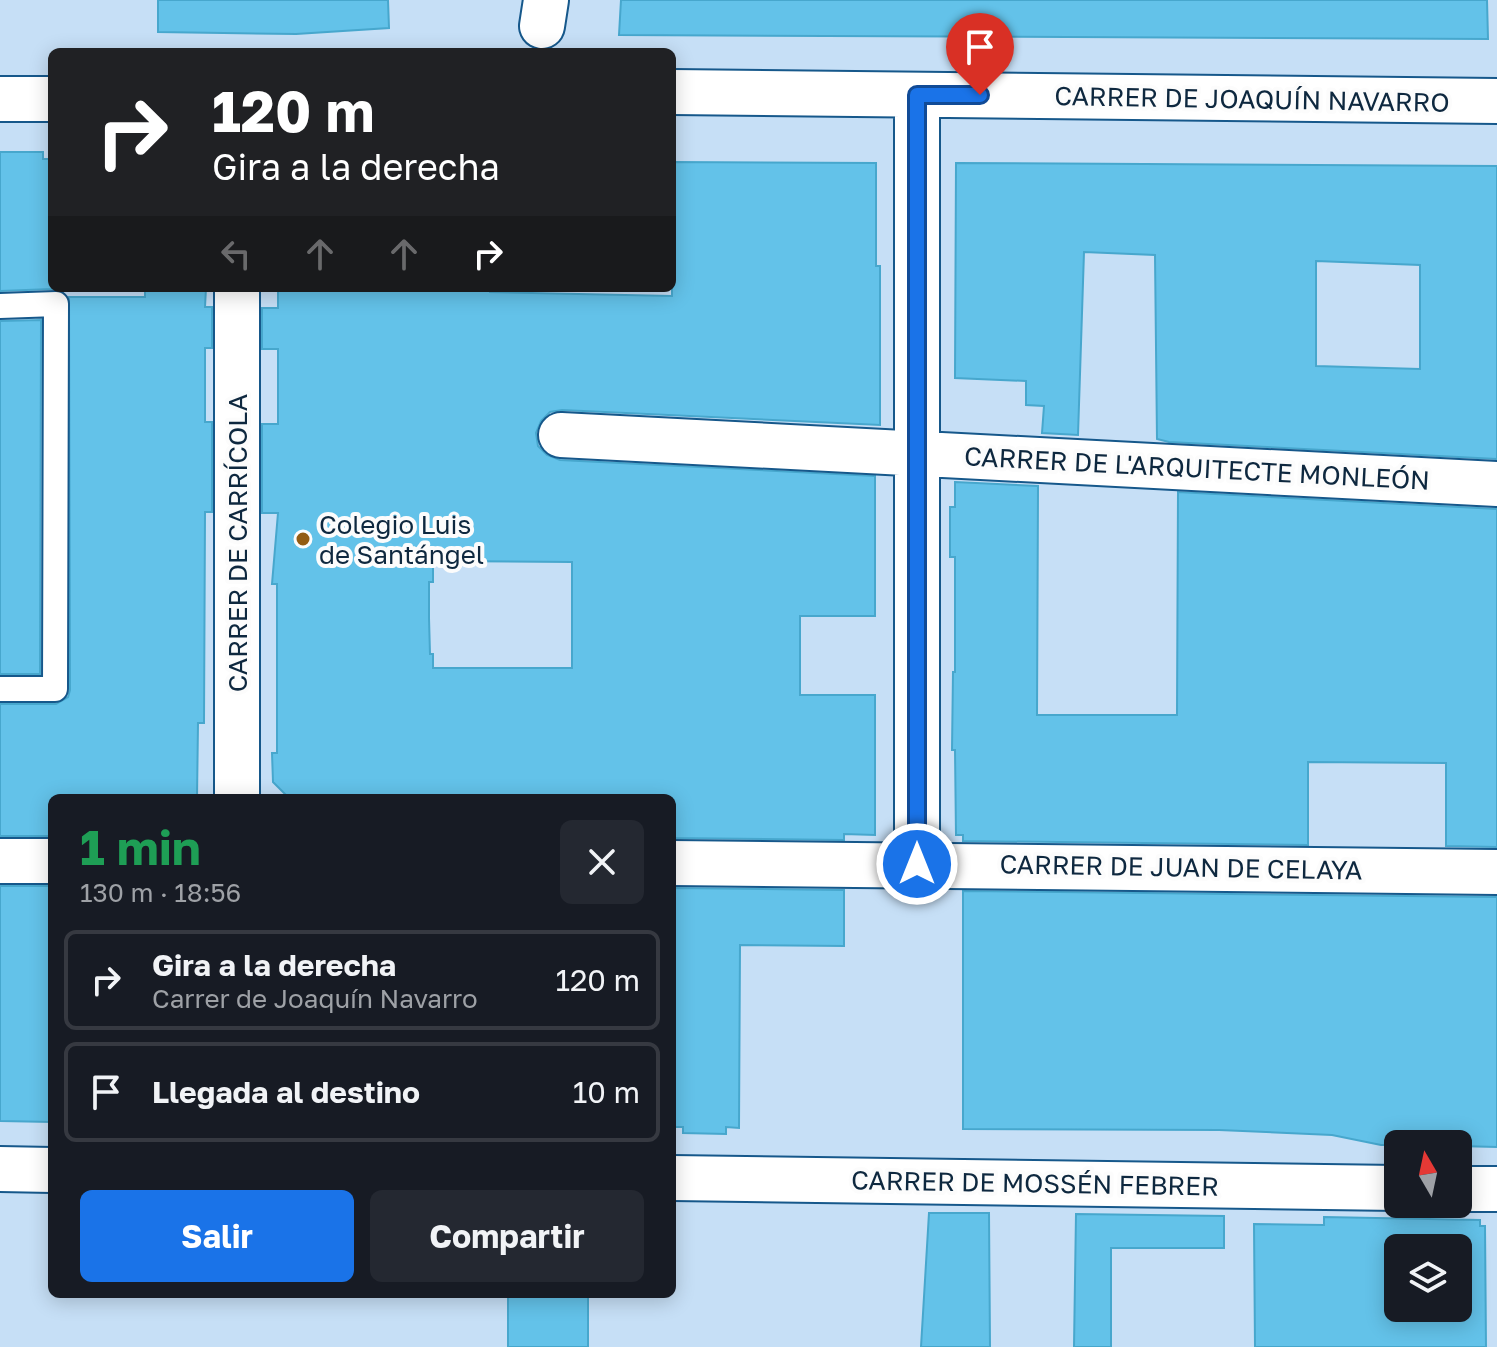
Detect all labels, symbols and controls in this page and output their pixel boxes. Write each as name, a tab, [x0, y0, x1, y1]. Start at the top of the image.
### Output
pin	[946, 13, 1014, 95]
icon: arrive	[958, 25, 1002, 69]
text: 120 m	[212, 77, 374, 144]
icon: right	[80, 80, 184, 184]
street label: CARRER DE JOAQUÍN NAVARRO	[1054, 80, 1450, 118]
text: Gira a la derecha	[212, 145, 500, 188]
icon: left	[214, 232, 258, 276]
icon: ahead	[298, 232, 342, 276]
icon: ahead	[382, 232, 426, 276]
icon: right	[466, 232, 510, 276]
street label: CARRER DE CARRÍCOLA	[222, 394, 253, 692]
street label: CARRER DE L'ARQUITECTE MONLEÓN	[963, 440, 1431, 496]
place label: Colegio Luis de Santángel	[319, 509, 484, 570]
marker: Colegio Luis de Santángel	[294, 530, 312, 548]
text: 1 min	[80, 818, 201, 876]
button: close	[560, 820, 644, 904]
position arrow	[875, 822, 959, 906]
street label: CARRER DE JUAN DE CELAYA	[999, 848, 1363, 886]
text: 130 m · 18:56	[80, 877, 241, 908]
text: Gira a la derecha	[152, 947, 396, 983]
icon: right	[84, 958, 128, 1002]
text: 120 m	[555, 962, 640, 998]
text: Carrer de Joaquín Navarro	[152, 983, 478, 1014]
icon: arrive	[84, 1070, 128, 1114]
text: Llegada al destino	[152, 1074, 420, 1110]
text: 10 m	[573, 1074, 640, 1110]
north arrow	[1384, 1130, 1472, 1218]
map controls	[1384, 1130, 1472, 1322]
street label: CARRER DE MOSSÉN FEBRER	[851, 1164, 1219, 1202]
button: Salir	[80, 1190, 354, 1282]
button: Compartir	[370, 1190, 644, 1282]
button: layers	[1384, 1234, 1472, 1322]

